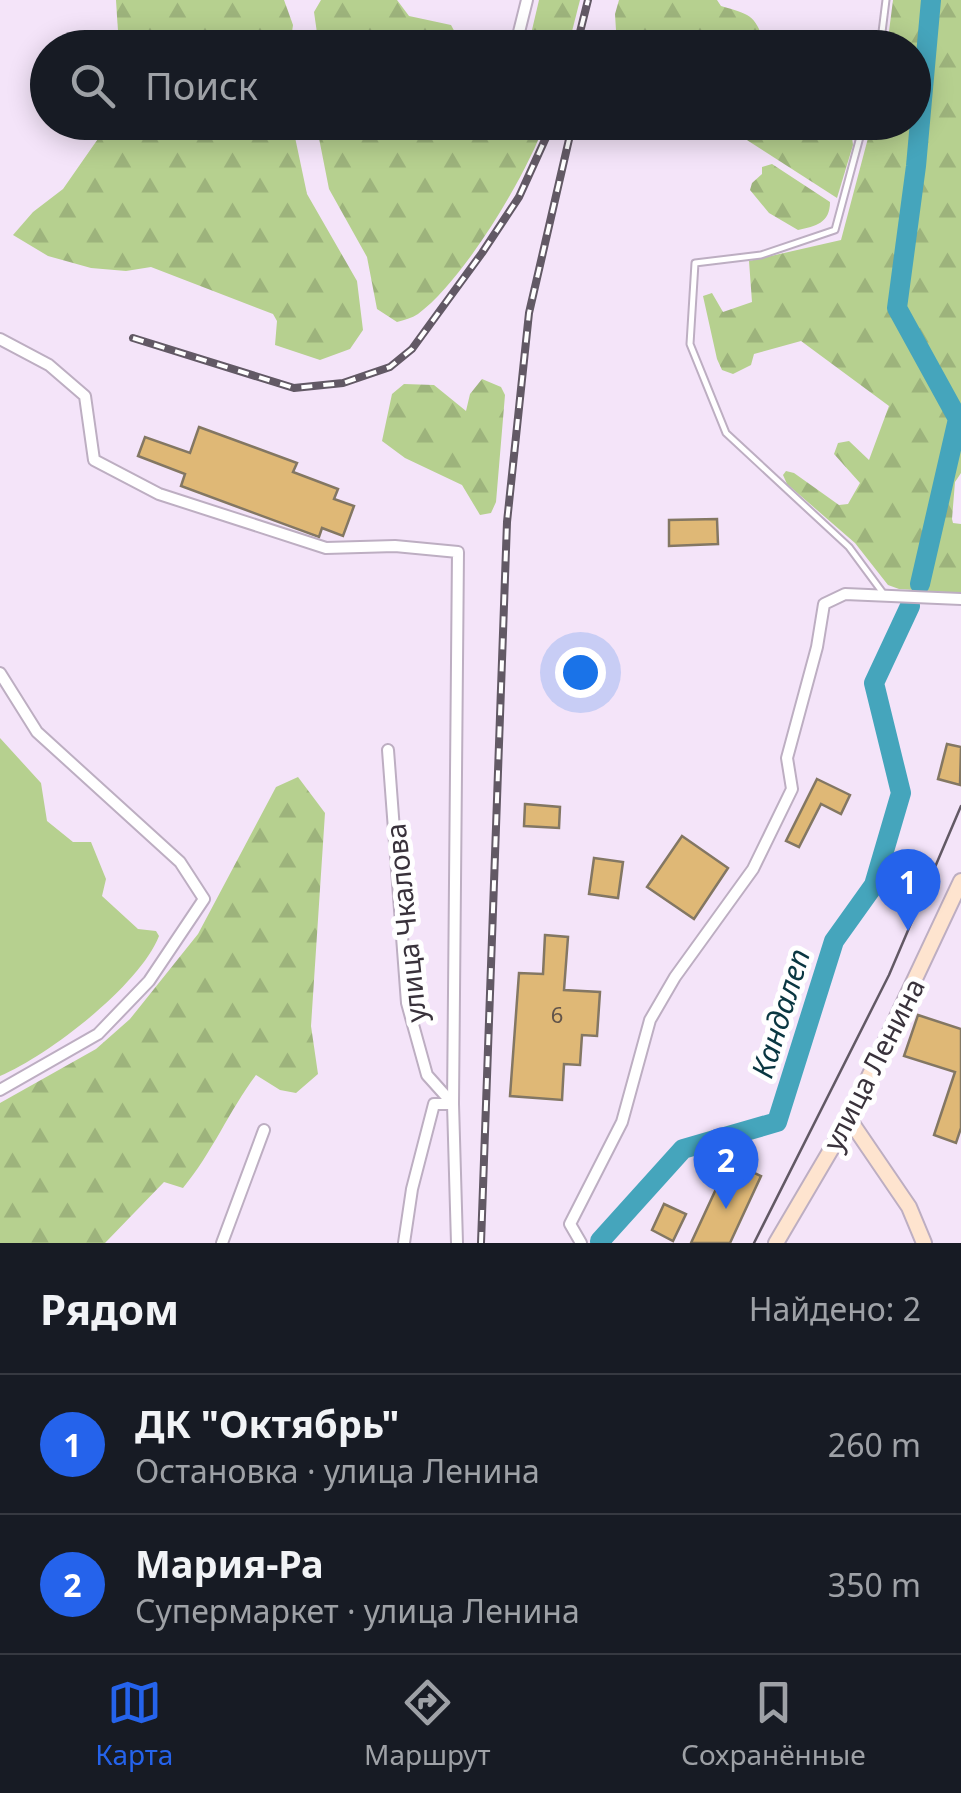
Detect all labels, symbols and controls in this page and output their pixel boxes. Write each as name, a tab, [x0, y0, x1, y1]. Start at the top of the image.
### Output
search box	[30, 30, 931, 140]
icon: search	[65, 58, 120, 113]
text: Поиск	[145, 59, 258, 111]
your location	[555, 647, 606, 698]
street label: улица Чкалова	[376, 822, 434, 1024]
pin: 1	[876, 848, 940, 931]
water label: Кандалеп	[741, 943, 819, 1083]
street label: улица Ленина	[813, 971, 933, 1157]
house number: 6	[551, 999, 563, 1029]
pin: 2	[694, 1126, 758, 1209]
text: Рядом	[40, 1280, 179, 1337]
text: Найдено: 2	[749, 1287, 921, 1330]
text: ДК "Октябрь"	[135, 1397, 399, 1449]
text: 1	[63, 1423, 82, 1466]
text: 260 m	[828, 1423, 921, 1466]
text: Остановка · улица Ленина	[135, 1449, 540, 1492]
text: Мария-Ра	[135, 1537, 324, 1589]
text: 2	[63, 1563, 82, 1606]
text: 350 m	[828, 1563, 921, 1606]
text: Супермаркет · улица Ленина	[135, 1589, 580, 1632]
tab: Карта	[95, 1675, 173, 1773]
tab: Маршрут	[364, 1675, 491, 1773]
tab: Сохранённые	[681, 1675, 866, 1773]

